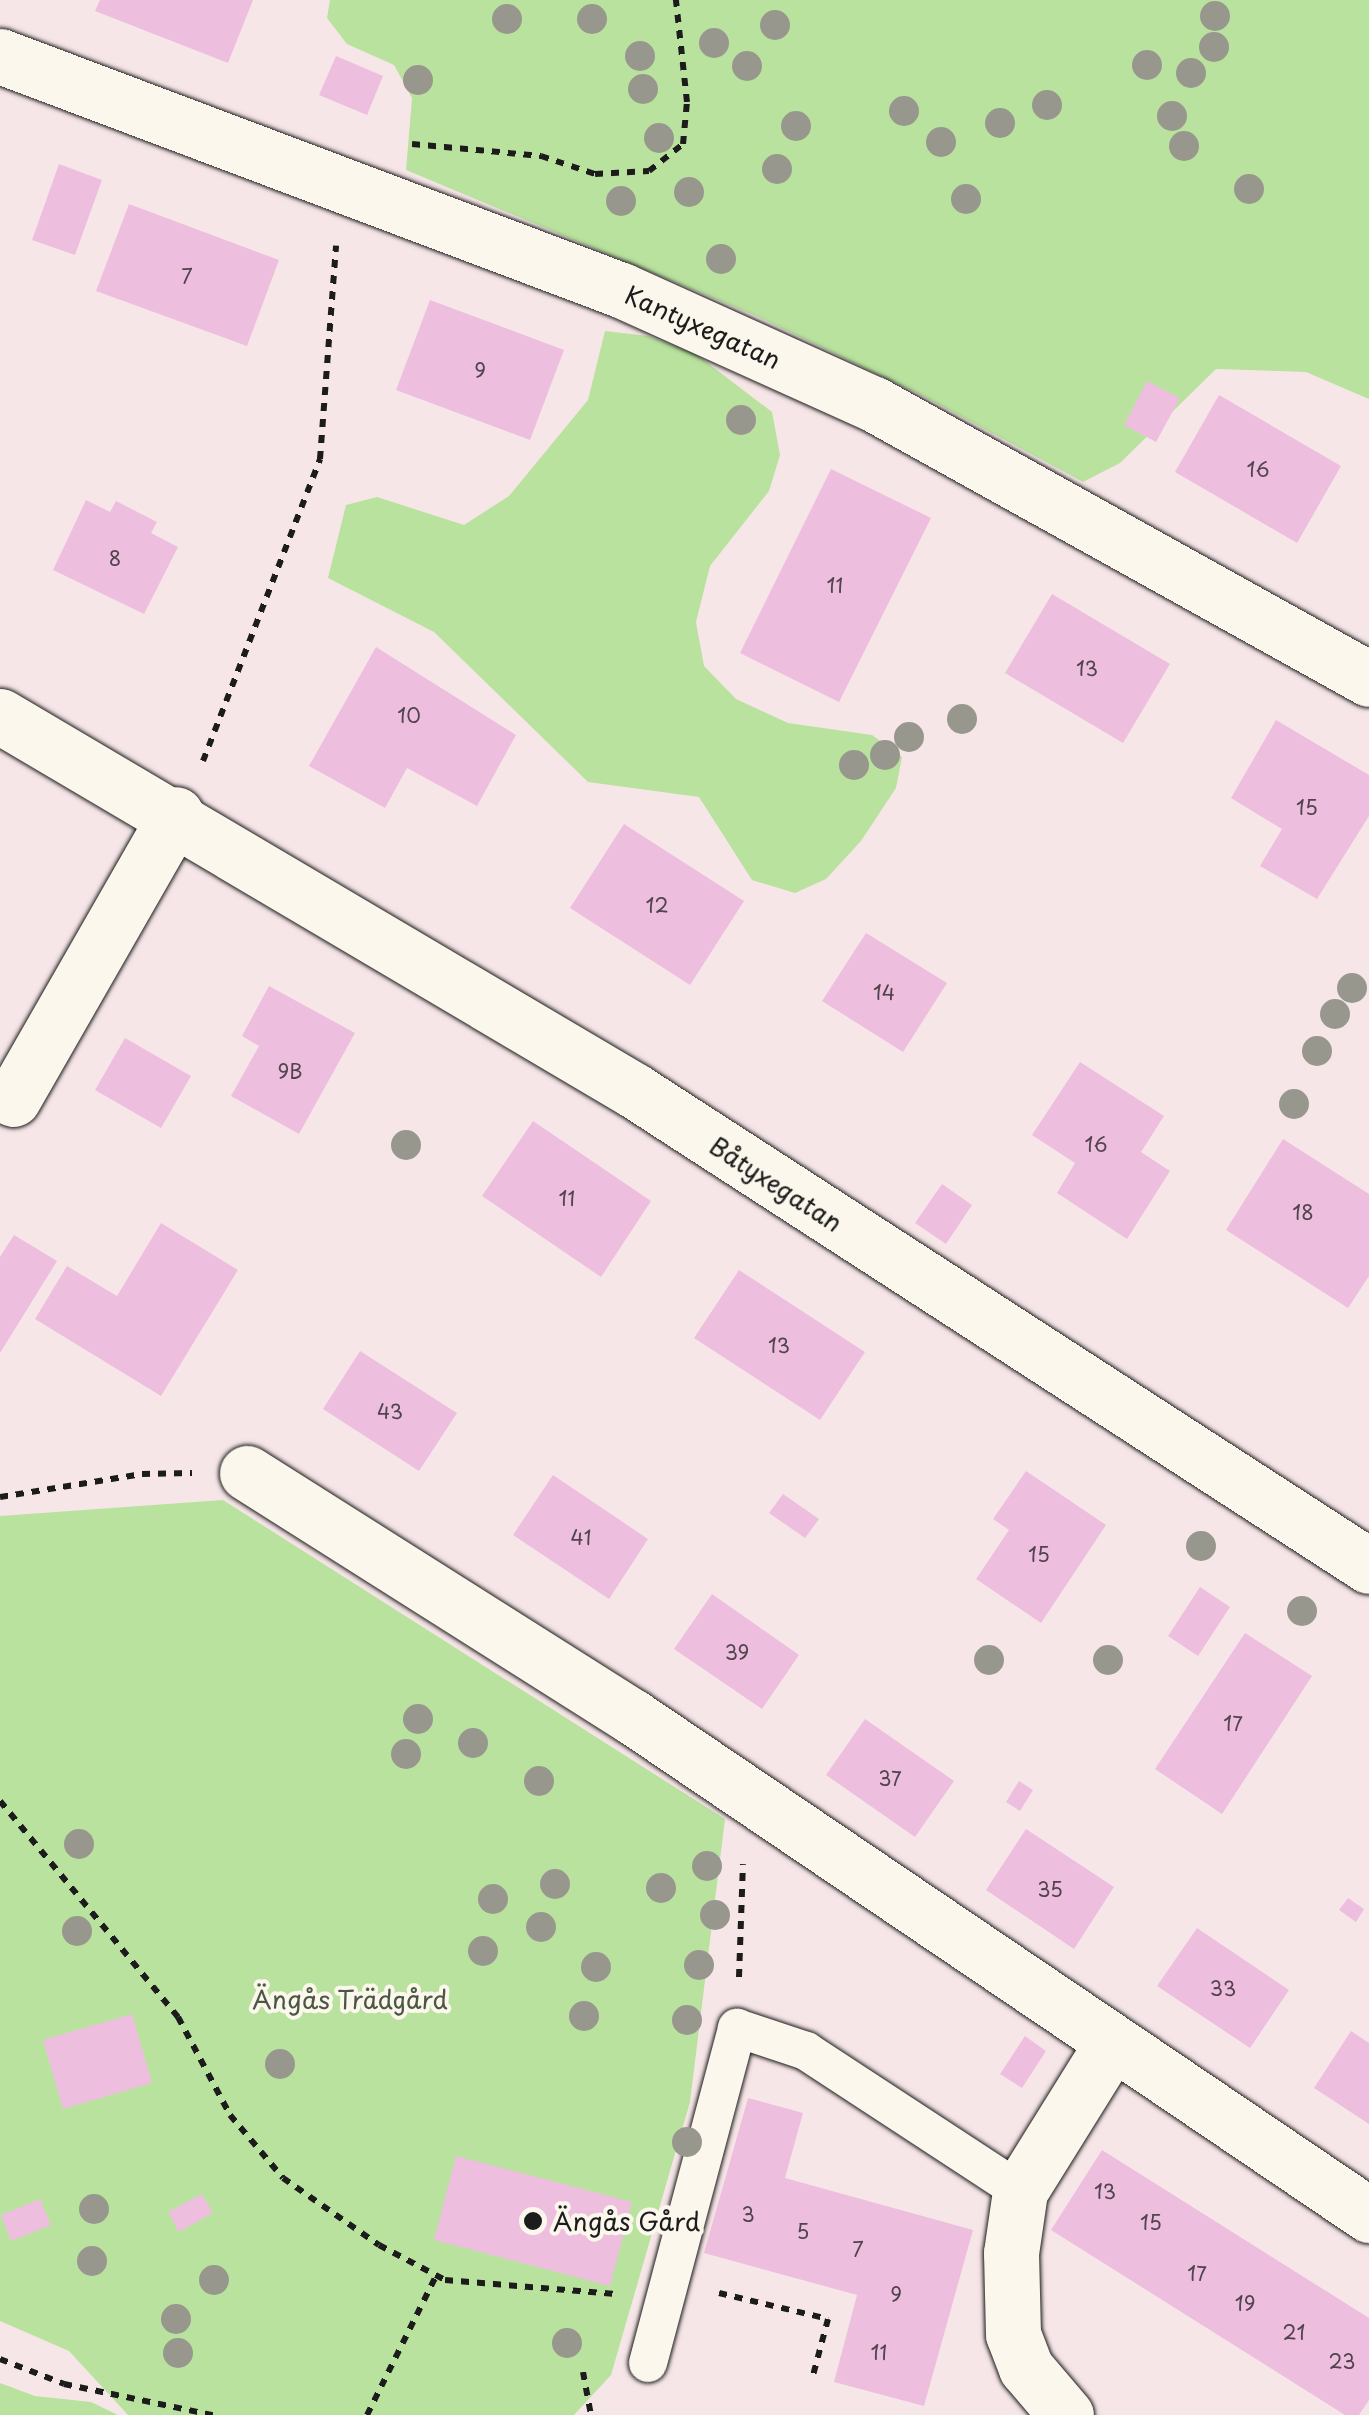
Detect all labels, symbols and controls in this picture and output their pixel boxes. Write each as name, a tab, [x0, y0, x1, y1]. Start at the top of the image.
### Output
house number: 7	[181, 264, 193, 288]
street label: Kantyxegatan	[621, 279, 785, 375]
house number: 9	[474, 358, 486, 382]
house number: 16	[1247, 457, 1269, 481]
house number: 8	[109, 546, 121, 570]
house number: 11	[827, 573, 843, 597]
house number: 13	[1076, 656, 1098, 680]
house number: 10	[397, 703, 421, 727]
house number: 15	[1296, 795, 1318, 819]
house number: 12	[645, 893, 669, 917]
house number: 14	[873, 980, 895, 1004]
house number: 9B	[278, 1059, 302, 1083]
street label: Båtyxegatan	[704, 1130, 848, 1238]
house number: 16	[1085, 1132, 1107, 1156]
house number: 11	[559, 1186, 575, 1210]
house number: 18	[1292, 1200, 1314, 1224]
house number: 13	[768, 1333, 790, 1357]
house number: 43	[377, 1399, 403, 1423]
house number: 41	[571, 1525, 591, 1549]
house number: 15	[1028, 1542, 1050, 1566]
house number: 39	[725, 1640, 749, 1664]
house number: 17	[1223, 1711, 1243, 1735]
house number: 37	[878, 1766, 902, 1790]
house number: 35	[1037, 1877, 1063, 1901]
house number: 33	[1210, 1976, 1236, 2000]
park label: Ängås Trädgård	[252, 1984, 448, 2014]
house number: 13	[1094, 2179, 1116, 2203]
house number: 3	[741, 2202, 755, 2226]
place label: Ängås Gård	[553, 2206, 700, 2236]
marker: Ängås Gård	[522, 2210, 544, 2232]
house number: 15	[1140, 2210, 1162, 2234]
house number: 5	[797, 2219, 809, 2243]
house number: 7	[852, 2237, 864, 2261]
house number: 17	[1187, 2261, 1207, 2285]
house number: 9	[890, 2282, 902, 2306]
house number: 19	[1235, 2291, 1255, 2315]
house number: 21	[1282, 2320, 1306, 2344]
house number: 11	[871, 2340, 887, 2364]
house number: 23	[1328, 2349, 1356, 2373]

